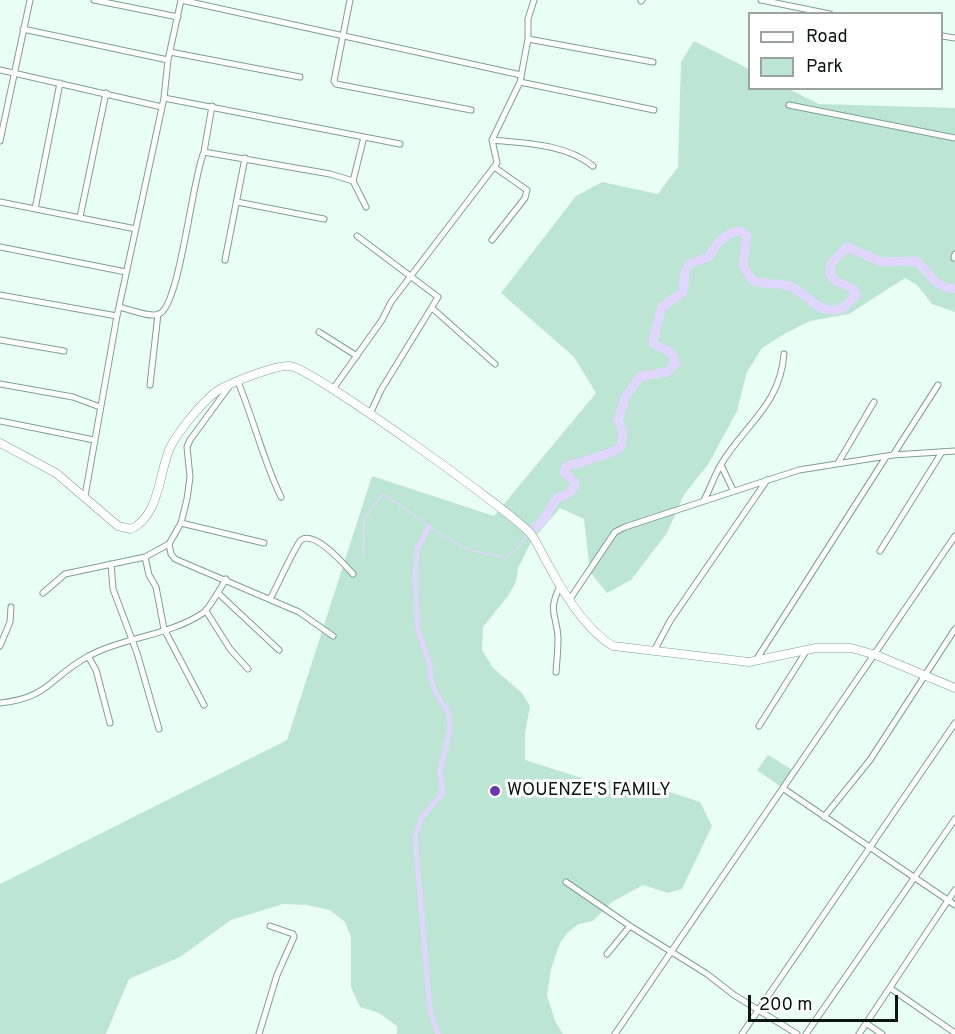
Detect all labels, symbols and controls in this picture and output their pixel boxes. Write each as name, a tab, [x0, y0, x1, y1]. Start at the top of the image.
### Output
legend	[748, 12, 943, 90]
text: Road	[806, 26, 848, 49]
text: Park	[806, 56, 843, 79]
place label: WOUENZE'S FAMILY	[507, 780, 671, 802]
marker: WOUENZE'S FAMILY	[488, 784, 502, 798]
scale bar	[751, 983, 901, 1021]
text: 200 m	[759, 994, 812, 1017]

